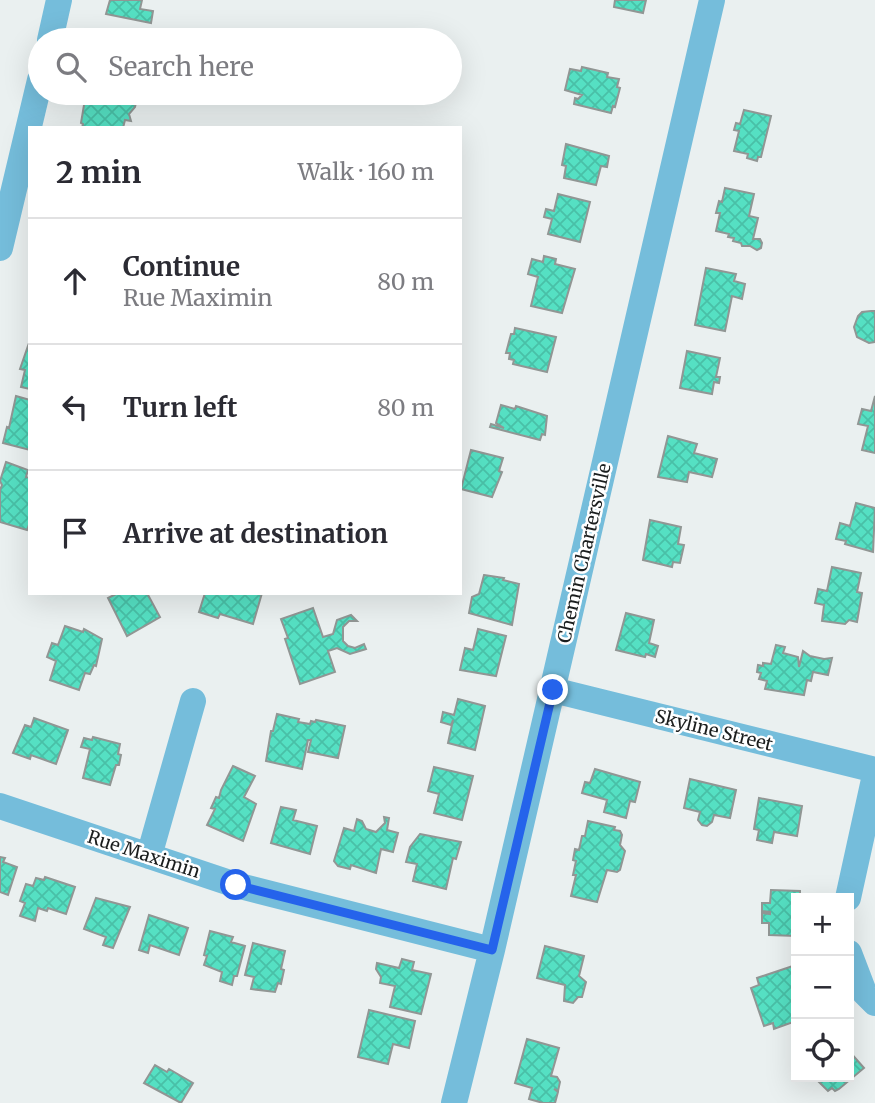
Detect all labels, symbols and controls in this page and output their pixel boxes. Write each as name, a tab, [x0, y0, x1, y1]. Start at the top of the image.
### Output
search box	[28, 28, 462, 105]
icon: search	[52, 48, 90, 86]
text: Search here	[108, 50, 254, 83]
text: 2 min	[56, 153, 141, 191]
text: Walk · 160 m	[298, 157, 434, 186]
text: Continue	[123, 250, 240, 283]
icon: ahead	[56, 262, 94, 300]
text: 80 m	[377, 267, 434, 296]
text: Rue Maximin	[123, 283, 272, 312]
icon: left	[56, 388, 94, 426]
text: Turn left	[123, 391, 237, 424]
text: 80 m	[377, 393, 434, 422]
street label: Chemin Chartersville	[552, 461, 616, 645]
icon: arrive	[56, 514, 94, 552]
text: Arrive at destination	[123, 517, 388, 550]
route end	[537, 674, 568, 705]
street label: Skyline Street	[653, 704, 775, 756]
street label: Rue Maximin	[85, 825, 203, 883]
route start	[220, 869, 251, 900]
map controls	[791, 893, 854, 1082]
button: +	[791, 893, 854, 956]
button: −	[791, 956, 854, 1019]
button: locate	[791, 1019, 854, 1082]

